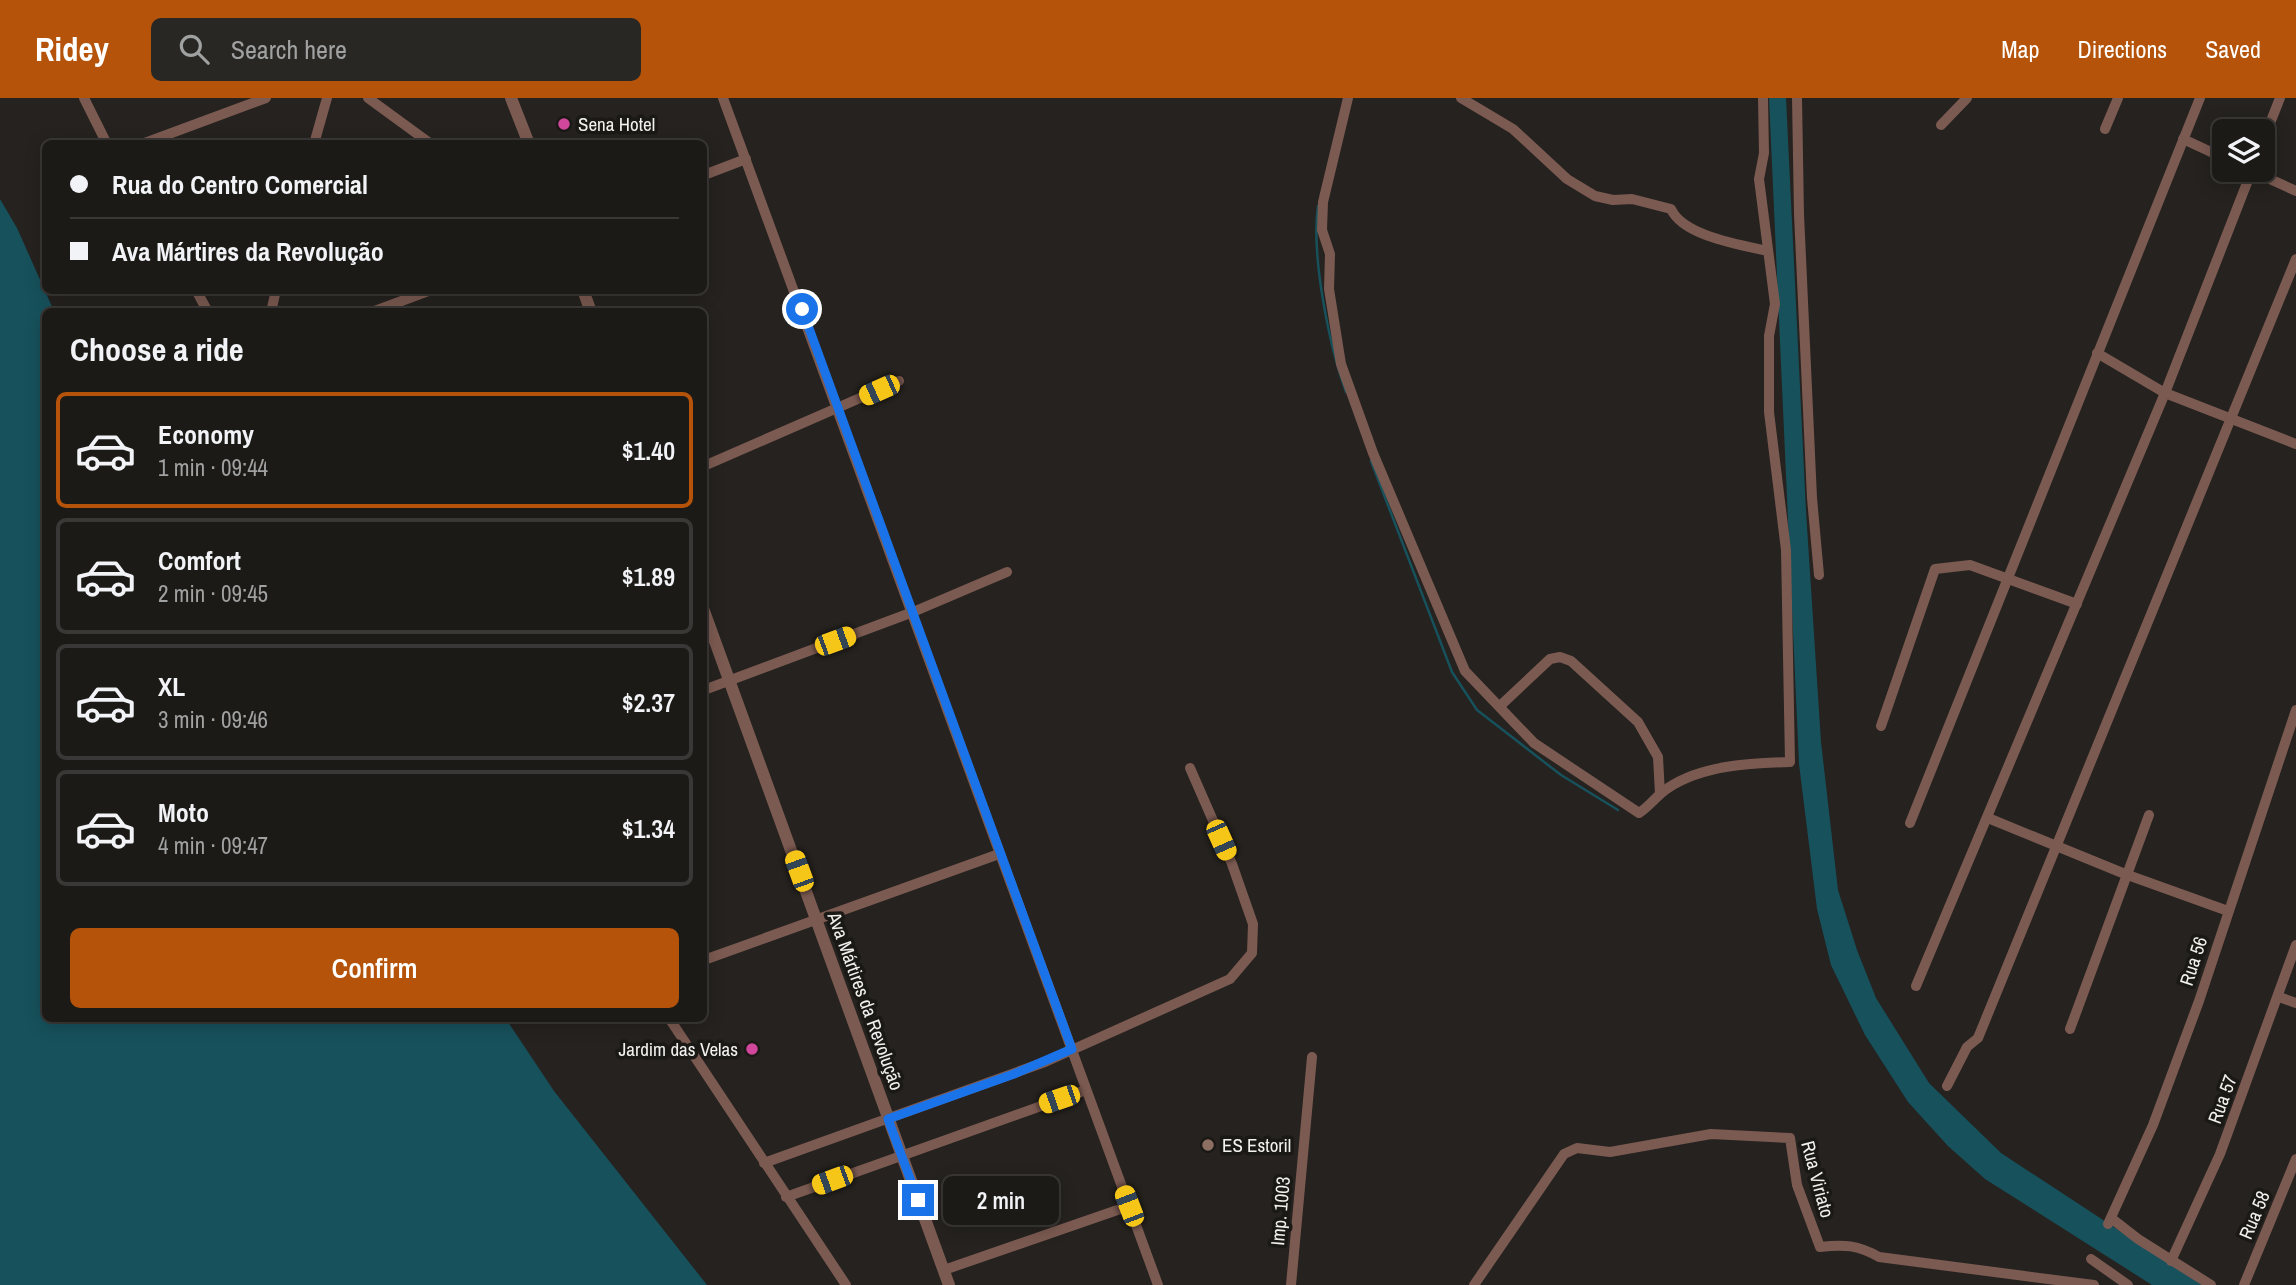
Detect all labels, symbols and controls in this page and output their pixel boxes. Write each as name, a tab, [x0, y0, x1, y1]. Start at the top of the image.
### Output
search box	[151, 18, 641, 81]
text: Ridey	[35, 27, 109, 71]
icon: search	[175, 30, 213, 68]
text: Search here	[231, 32, 347, 67]
text: Map	[2001, 33, 2039, 65]
text: Directions	[2077, 33, 2167, 65]
text: Saved	[2205, 33, 2261, 65]
place label: Sena Hotel	[578, 111, 655, 137]
marker: Sena Hotel	[556, 116, 572, 132]
map controls	[2212, 119, 2275, 182]
button: layers	[2212, 119, 2275, 182]
text: Rua do Centro Comercial	[112, 167, 368, 202]
text: Ava Mártires da Revolução	[112, 234, 384, 269]
route start	[786, 293, 818, 325]
text: Choose a ride	[70, 328, 244, 371]
car	[856, 372, 903, 408]
text: Economy	[158, 417, 254, 452]
icon: car	[74, 419, 137, 482]
text: $1.40	[622, 433, 675, 468]
text: 1 min · 09:44	[158, 452, 268, 483]
text: Comfort	[158, 543, 241, 578]
icon: car	[74, 545, 137, 608]
text: $1.89	[622, 559, 675, 594]
text: 2 min · 09:45	[158, 578, 268, 609]
car	[812, 624, 859, 658]
text: XL	[158, 669, 185, 704]
icon: car	[74, 671, 137, 734]
text: $2.37	[622, 685, 675, 720]
text: 3 min · 09:46	[158, 704, 268, 735]
text: Moto	[158, 795, 209, 830]
icon: car	[74, 797, 137, 860]
text: $1.34	[622, 811, 675, 846]
car	[1203, 817, 1240, 863]
text: 4 min · 09:47	[158, 830, 268, 861]
car	[782, 848, 817, 894]
street label: Ava Mártires da Revolução	[821, 907, 910, 1094]
button: Confirm	[70, 928, 679, 1008]
street label: Rua 56	[2173, 933, 2213, 989]
place label: Jardim das Velas	[618, 1036, 738, 1062]
marker: Jardim das Velas	[744, 1041, 760, 1057]
street label: Rua 57	[2201, 1071, 2243, 1127]
car	[1036, 1082, 1083, 1116]
place label: ES Estoril	[1222, 1132, 1291, 1158]
marker: ES Estoril	[1200, 1137, 1216, 1153]
street label: Rua Viriato	[1795, 1138, 1841, 1220]
car	[809, 1163, 856, 1197]
street label: Imp. 1003	[1264, 1175, 1296, 1247]
callout: 2 min	[942, 1176, 1058, 1224]
car	[1112, 1183, 1147, 1229]
route end	[902, 1184, 934, 1216]
text: 2 min	[977, 1185, 1025, 1216]
street label: Rua 58	[2232, 1187, 2276, 1243]

